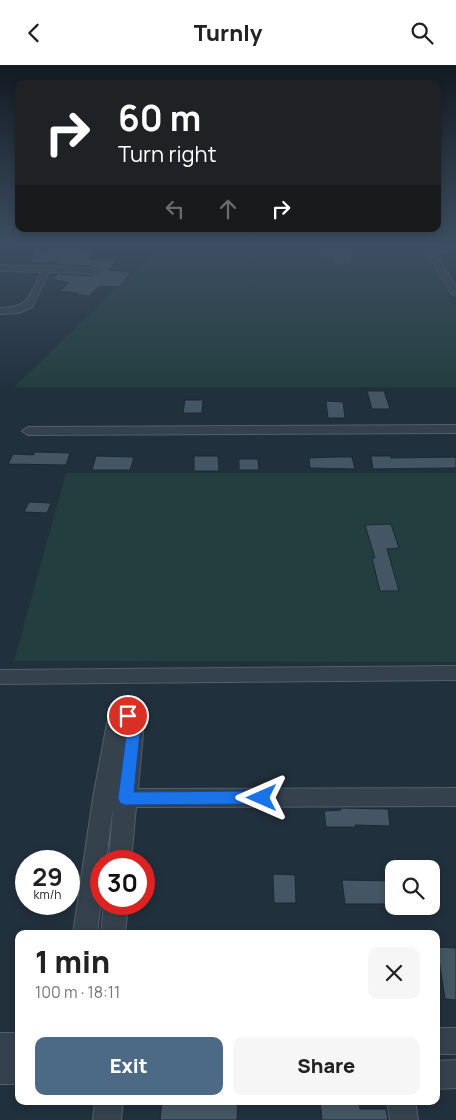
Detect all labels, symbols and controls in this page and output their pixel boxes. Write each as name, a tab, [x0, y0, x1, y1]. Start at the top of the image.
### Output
text: Turnly	[194, 18, 262, 48]
icon: back	[20, 19, 48, 47]
icon: search	[408, 19, 436, 47]
text: 60 m	[118, 94, 201, 142]
icon: right	[35, 100, 100, 165]
text: Turn right	[118, 139, 216, 169]
icon: left	[161, 195, 189, 223]
icon: ahead	[214, 195, 242, 223]
icon: right	[267, 195, 295, 223]
pin	[107, 695, 149, 737]
icon: arrive	[114, 702, 142, 730]
position arrow	[235, 771, 287, 823]
speed limit sign: 30	[90, 850, 155, 915]
text: 29	[32, 859, 63, 894]
map controls	[385, 860, 440, 915]
button: search	[385, 860, 440, 915]
text: km/h	[34, 886, 61, 903]
text: 1 min	[35, 941, 110, 982]
button: close	[368, 947, 420, 999]
text: 100 m · 18:11	[35, 981, 120, 1003]
button: Exit	[35, 1037, 223, 1095]
button: Share	[233, 1037, 420, 1095]

